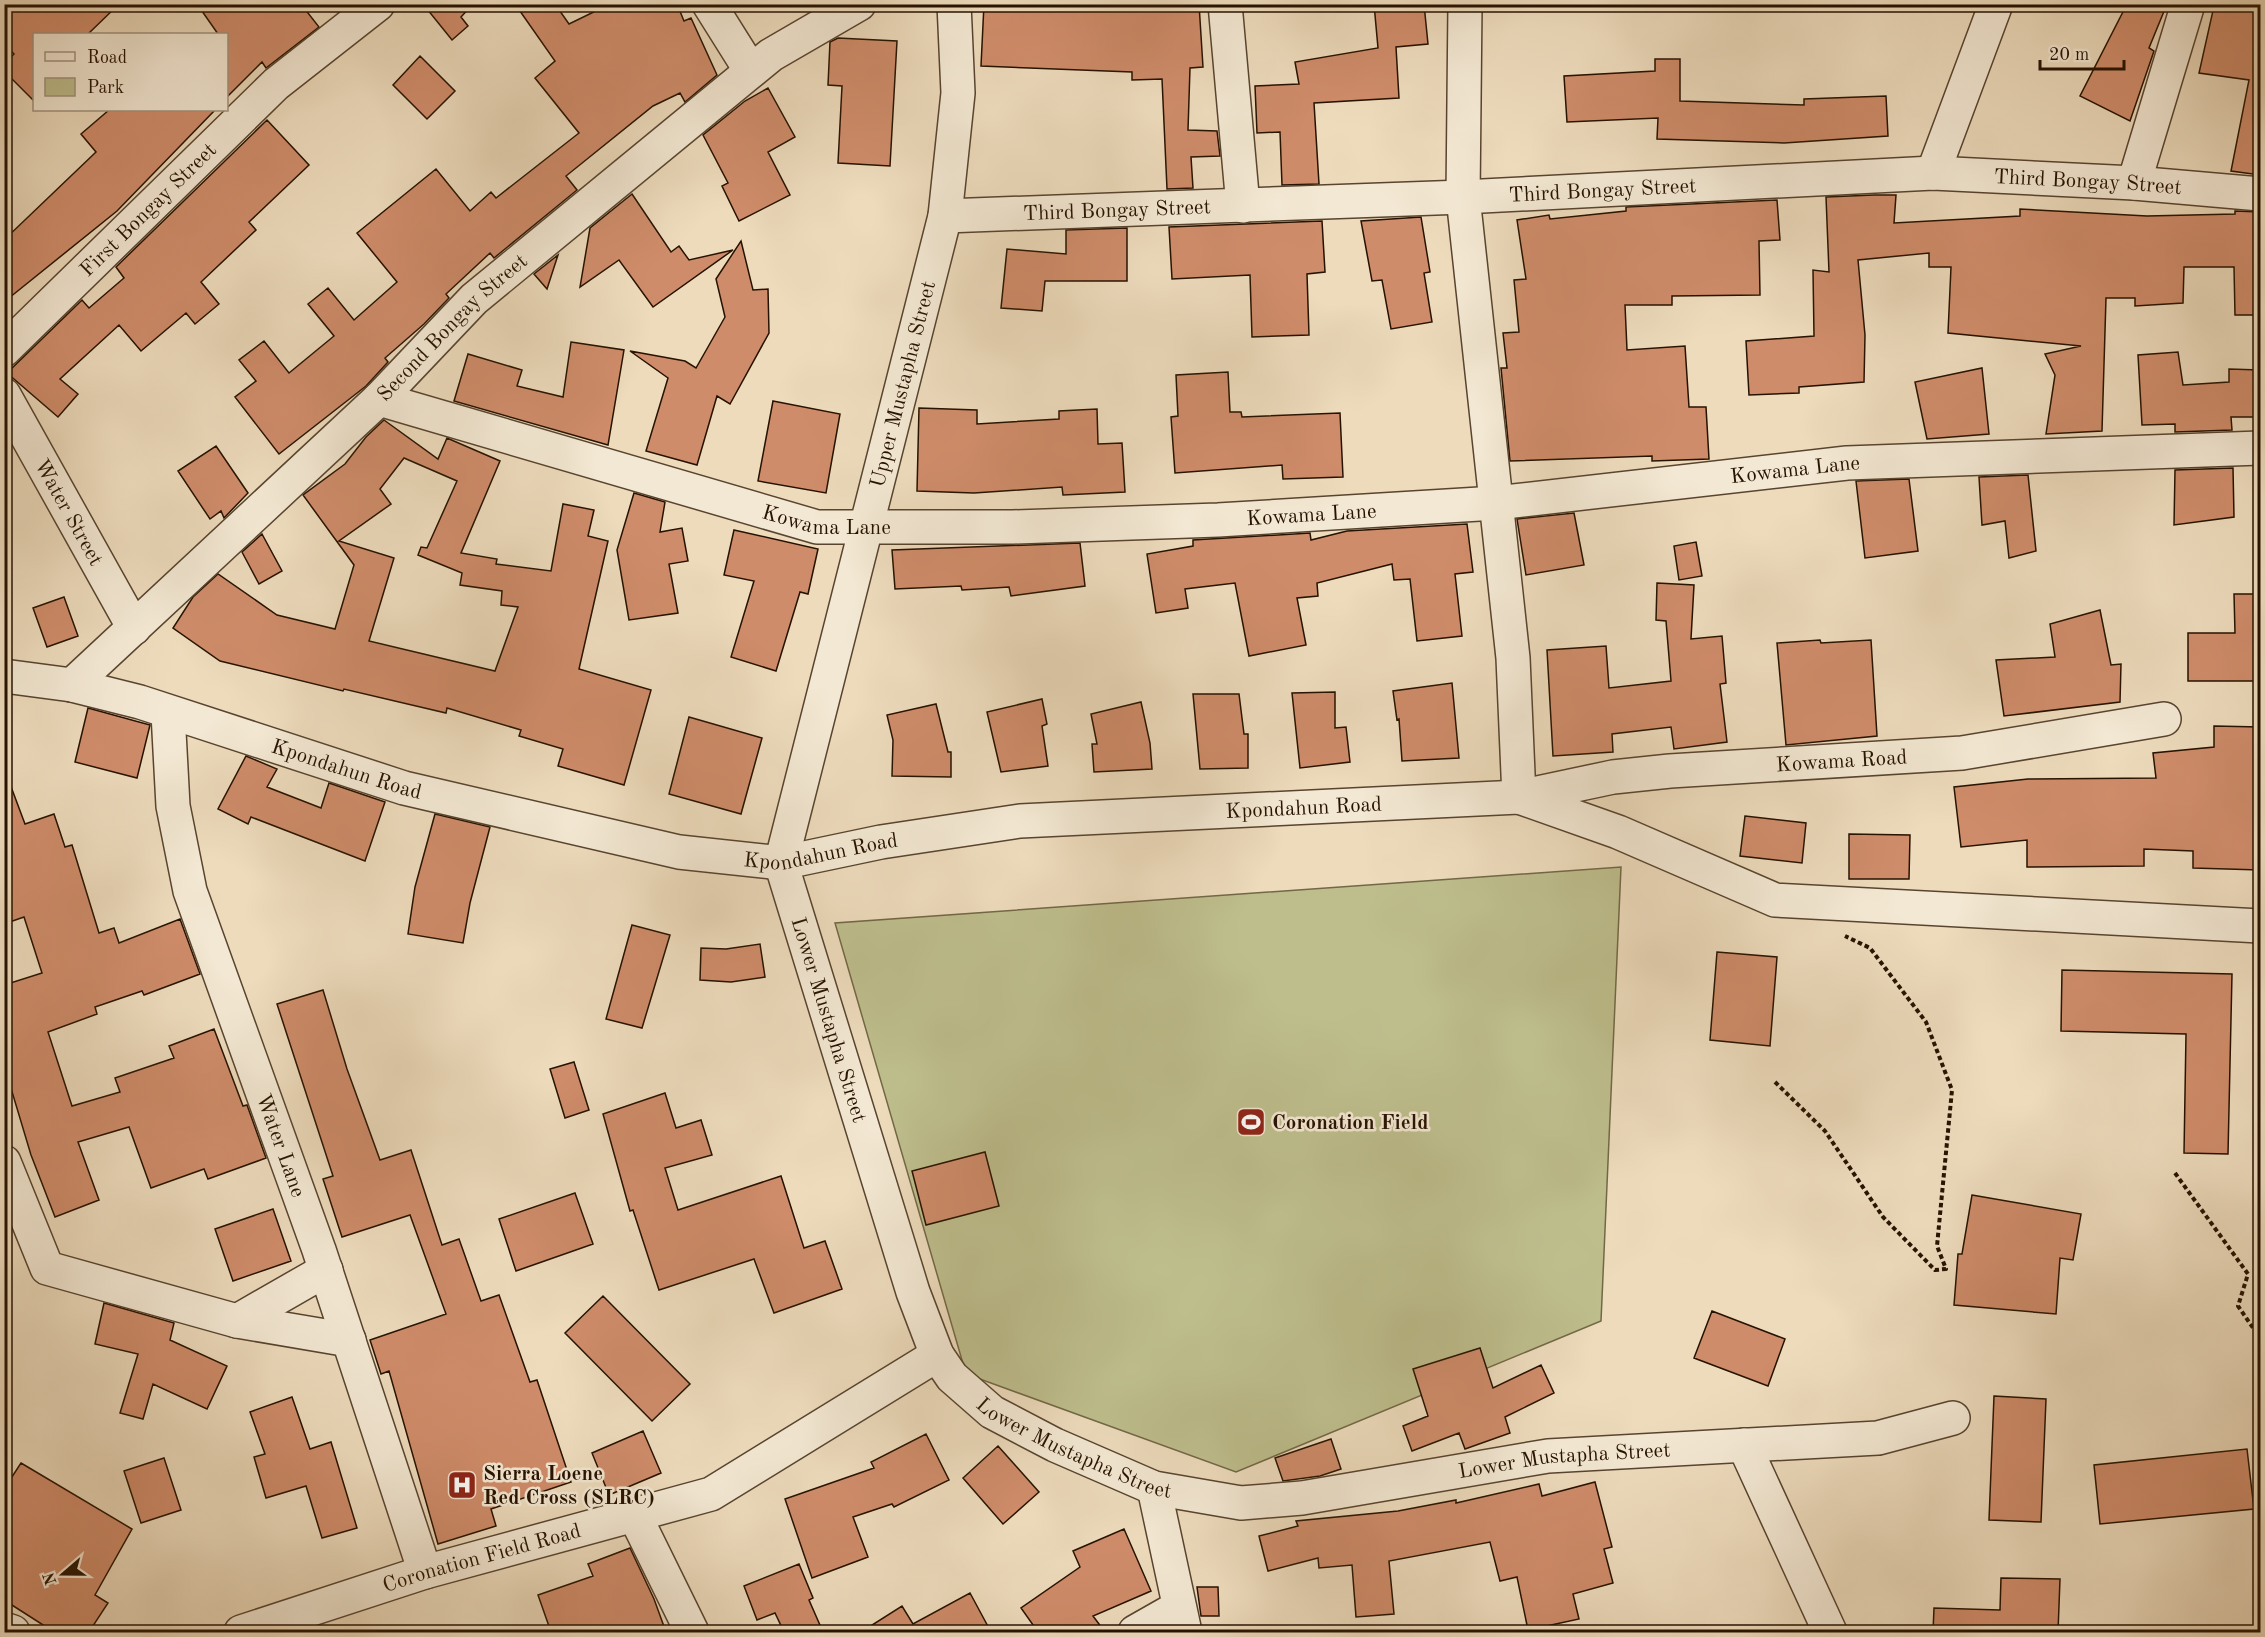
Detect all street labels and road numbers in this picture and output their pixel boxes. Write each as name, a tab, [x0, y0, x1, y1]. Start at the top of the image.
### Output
street label: First Bongay Street	[77, 140, 221, 281]
street label: Third Bongay Street	[1993, 167, 2182, 199]
street label: Third Bongay Street	[1508, 176, 1697, 207]
street label: Third Bongay Street	[1023, 197, 1211, 225]
street label: Second Bongay Street	[374, 251, 532, 406]
street label: Upper Mustapha Street	[868, 279, 940, 490]
street label: Kowama Lane	[1729, 454, 1860, 488]
street label: Water Street	[30, 456, 106, 570]
street label: Kowama Lane	[1246, 501, 1377, 530]
street label: Kowama Lane	[759, 503, 891, 539]
street label: Kpondahun Road	[268, 737, 424, 804]
street label: Kowama Road	[1775, 747, 1908, 776]
street label: Kpondahun Road	[1225, 795, 1382, 823]
street label: Kpondahun Road	[742, 831, 899, 875]
street label: Lower Mustapha Street	[786, 915, 869, 1125]
street label: Water Lane	[252, 1091, 308, 1200]
street label: Lower Mustapha Street	[971, 1394, 1173, 1503]
street label: Lower Mustapha Street	[1457, 1440, 1671, 1483]
street label: Coronation Field Road	[380, 1521, 583, 1597]

